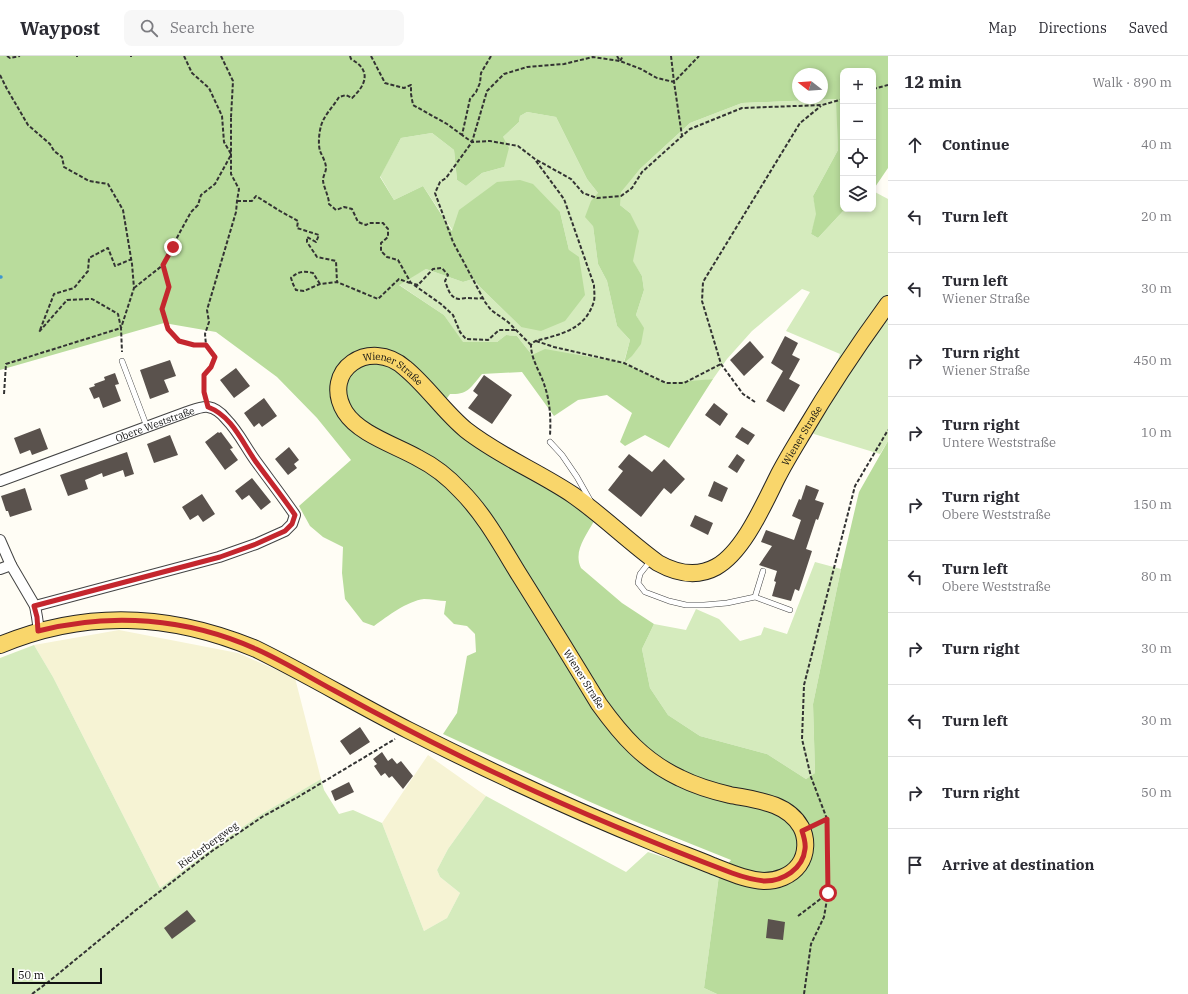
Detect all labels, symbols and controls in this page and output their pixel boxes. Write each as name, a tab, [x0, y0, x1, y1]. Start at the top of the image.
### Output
search box	[124, 10, 404, 46]
text: Waypost	[20, 16, 100, 40]
icon: search	[138, 17, 160, 39]
text: Search here	[170, 18, 254, 37]
text: Map	[988, 19, 1017, 37]
text: Directions	[1039, 19, 1107, 37]
text: Saved	[1129, 19, 1168, 37]
north arrow	[792, 68, 828, 104]
map controls	[840, 68, 876, 212]
button: +	[840, 68, 876, 104]
text: 12 min	[904, 71, 962, 93]
text: Walk · 890 m	[1093, 74, 1172, 91]
button: −	[840, 104, 876, 140]
icon: ahead	[904, 134, 926, 156]
text: Continue	[942, 135, 1009, 154]
text: 40 m	[1141, 136, 1172, 153]
button: locate	[840, 140, 876, 176]
button: layers	[840, 176, 876, 212]
icon: left	[904, 206, 926, 228]
text: Turn left	[942, 207, 1008, 226]
text: 20 m	[1141, 208, 1172, 225]
route end	[164, 238, 182, 256]
text: Turn left	[942, 271, 1008, 290]
icon: left	[904, 278, 926, 300]
text: 30 m	[1141, 280, 1172, 297]
text: Wiener Straße	[942, 290, 1030, 307]
text: Turn right	[942, 343, 1020, 362]
street label: Wiener Straße	[362, 349, 426, 388]
icon: right	[904, 350, 926, 372]
text: 450 m	[1133, 352, 1172, 369]
text: Wiener Straße	[942, 362, 1030, 379]
street label: Obere Weststraße	[113, 403, 196, 444]
street label: Wiener Straße	[778, 403, 824, 468]
text: Turn right	[942, 415, 1020, 434]
icon: right	[904, 422, 926, 444]
text: 10 m	[1141, 424, 1172, 441]
text: Untere Weststraße	[942, 434, 1056, 451]
text: Turn right	[942, 487, 1020, 506]
icon: right	[904, 494, 926, 516]
text: 150 m	[1133, 496, 1172, 513]
text: Obere Weststraße	[942, 506, 1051, 523]
text: Turn left	[942, 559, 1008, 578]
icon: left	[904, 566, 926, 588]
text: 80 m	[1141, 568, 1172, 585]
text: Obere Weststraße	[942, 578, 1051, 595]
icon: right	[904, 638, 926, 660]
text: Turn right	[942, 639, 1020, 658]
text: 30 m	[1141, 640, 1172, 657]
street label: Wiener Straße	[561, 647, 607, 711]
icon: left	[904, 710, 926, 732]
text: Turn left	[942, 711, 1008, 730]
text: 30 m	[1141, 712, 1172, 729]
icon: right	[904, 782, 926, 804]
text: Turn right	[942, 783, 1020, 802]
text: 50 m	[1141, 784, 1172, 801]
street label: Riederbergweg	[175, 819, 241, 871]
icon: arrive	[904, 854, 926, 876]
text: Arrive at destination	[942, 855, 1094, 874]
route start	[819, 884, 837, 902]
scale bar	[12, 966, 102, 985]
text: 50 m	[18, 968, 44, 982]

